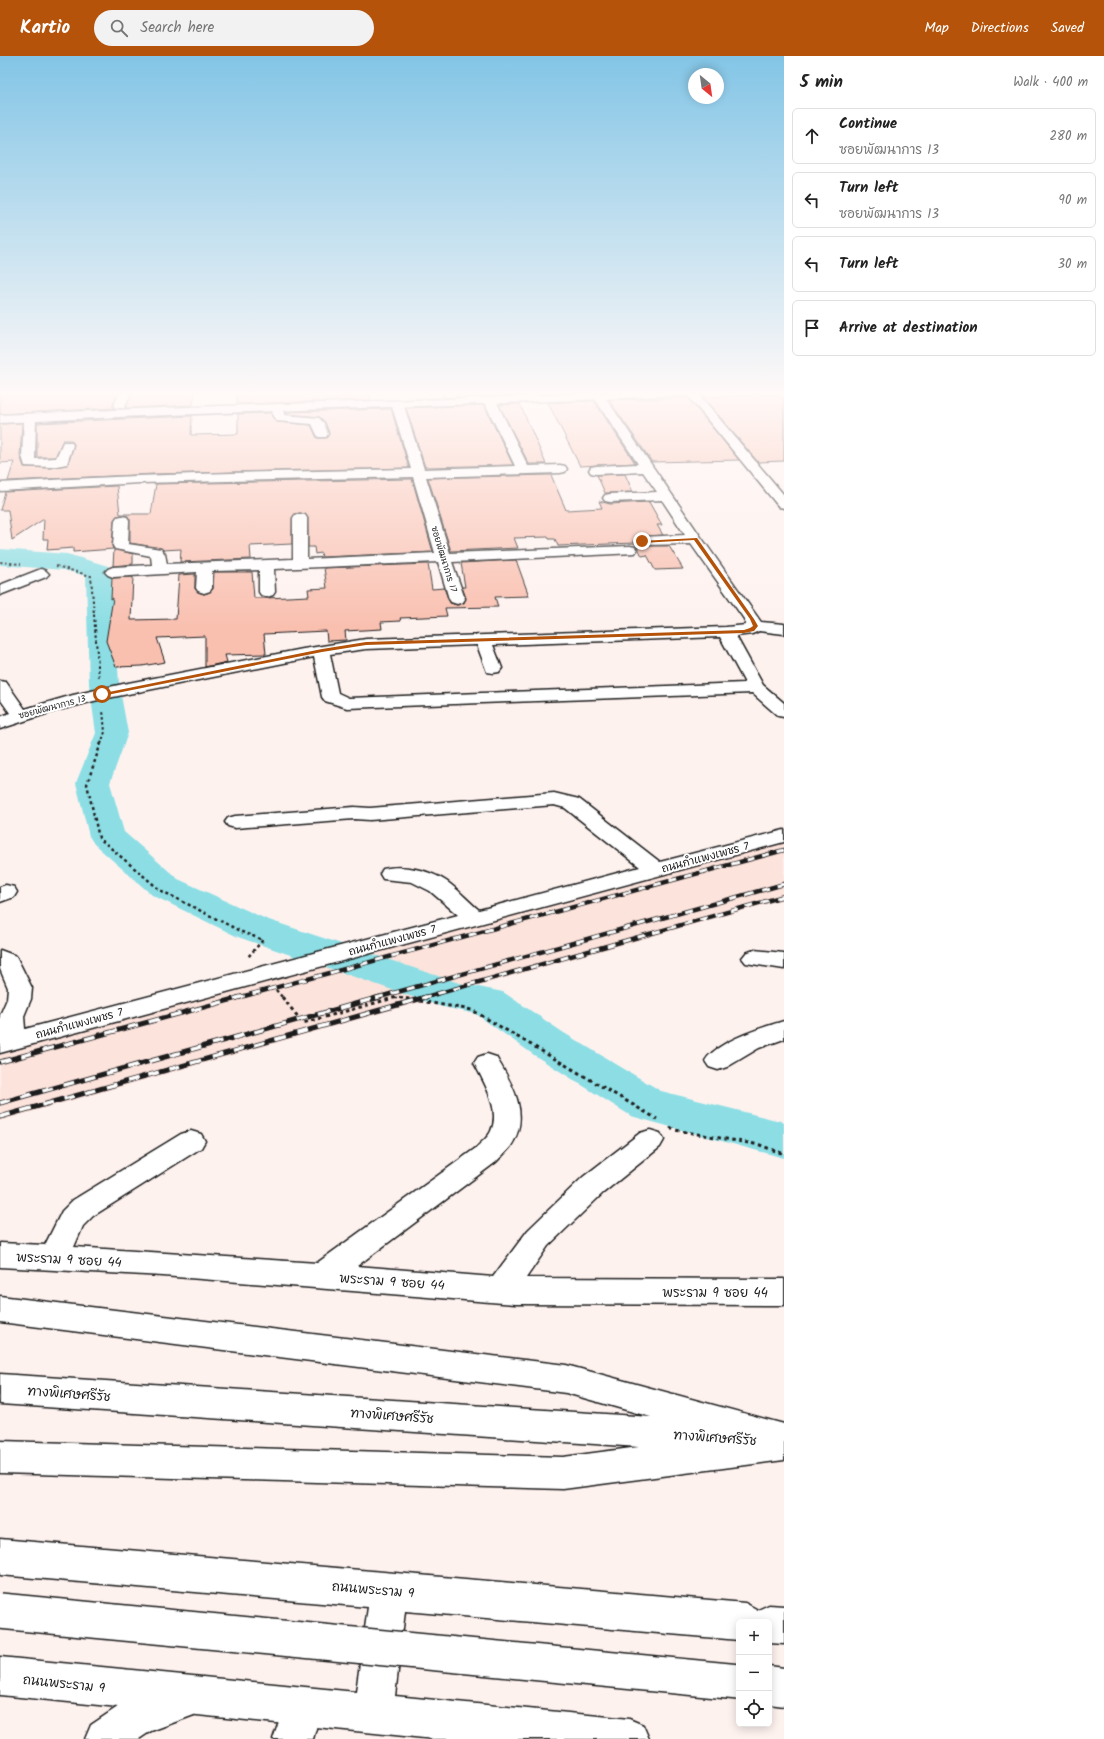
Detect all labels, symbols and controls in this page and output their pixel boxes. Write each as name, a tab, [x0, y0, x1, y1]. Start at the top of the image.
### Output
search box	[94, 10, 374, 46]
text: Kartio	[20, 13, 70, 43]
text: Search here	[140, 16, 214, 40]
icon: search	[108, 17, 130, 39]
text: Map	[924, 17, 949, 39]
text: Directions	[971, 17, 1029, 39]
text: Saved	[1051, 17, 1084, 39]
north arrow	[688, 68, 724, 104]
text: 5 min	[800, 69, 843, 96]
text: Walk · 400 m	[1013, 72, 1088, 93]
text: Continue	[839, 112, 897, 136]
icon: ahead	[801, 125, 823, 147]
text: 280 m	[1050, 126, 1087, 147]
text: ซอยพัฒนาการ 13	[839, 140, 939, 161]
text: Turn left	[839, 176, 899, 200]
icon: left	[801, 189, 823, 211]
text: 90 m	[1059, 190, 1087, 211]
text: ซอยพัฒนาการ 13	[839, 204, 939, 225]
text: Turn left	[839, 252, 899, 276]
icon: left	[801, 253, 823, 275]
text: 30 m	[1058, 254, 1087, 275]
text: Arrive at destination	[839, 316, 978, 340]
icon: arrive	[801, 317, 823, 339]
street label: ซอยพัฒนาการ 17	[426, 524, 461, 595]
route end	[633, 532, 651, 550]
route start	[93, 685, 111, 703]
street label: ซอยพัฒนาการ 13	[17, 691, 87, 724]
street label: ถนนกำแพงเพชร 7	[660, 837, 752, 878]
street label: ถนนกำแพงเพชร 7	[347, 920, 439, 961]
street label: ถนนกำแพงเพชร 7	[34, 1003, 126, 1044]
street label: พระราม 9 ซอย 44	[16, 1247, 122, 1274]
street label: พระราม 9 ซอย 44	[338, 1268, 445, 1297]
street label: พระราม 9 ซอย 44	[662, 1283, 768, 1304]
street label: ทางพิเศษศรีรัช	[26, 1381, 112, 1408]
street label: ทางพิเศษศรีรัช	[349, 1403, 435, 1430]
street label: ทางพิเศษศรีรัช	[672, 1425, 758, 1452]
street label: ถนนพระราม 9	[331, 1576, 416, 1605]
map controls	[736, 1619, 772, 1727]
button: +	[736, 1619, 772, 1655]
button: −	[736, 1655, 772, 1691]
street label: ถนนพระราม 9	[22, 1670, 107, 1699]
button: locate	[736, 1691, 772, 1727]

